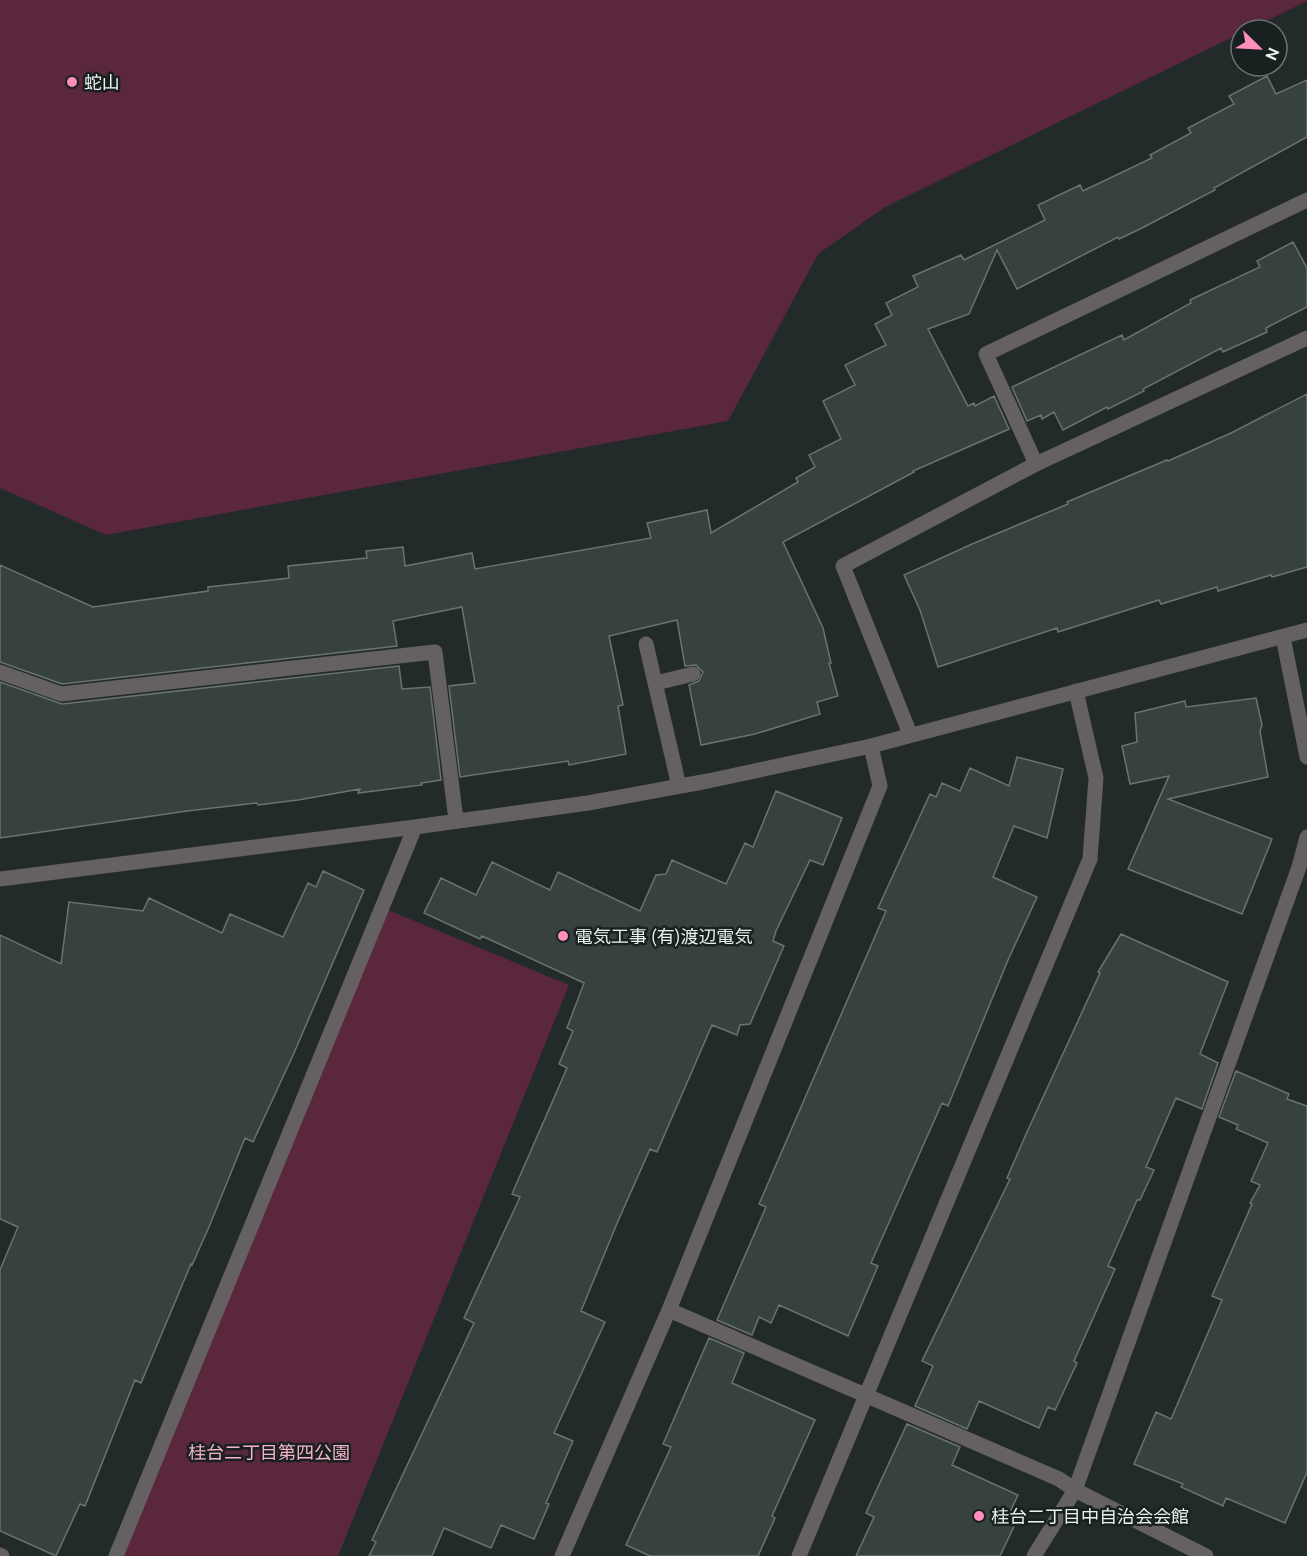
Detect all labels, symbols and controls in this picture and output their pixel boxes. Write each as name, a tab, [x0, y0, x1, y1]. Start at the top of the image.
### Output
north arrow	[1229, 18, 1289, 78]
text: N	[1262, 45, 1283, 63]
place label: 蛇山	[84, 72, 120, 92]
marker: 蛇山	[65, 75, 79, 89]
place label: 電気工事 (有)渡辺電気	[575, 926, 752, 947]
marker: 電気工事 (有)渡辺電気	[556, 929, 570, 943]
park label: 桂台二丁目第四公園	[188, 1442, 350, 1462]
place label: 桂台二丁目中自治会会館	[991, 1506, 1189, 1526]
marker: 桂台二丁目中自治会会館	[972, 1509, 986, 1523]

